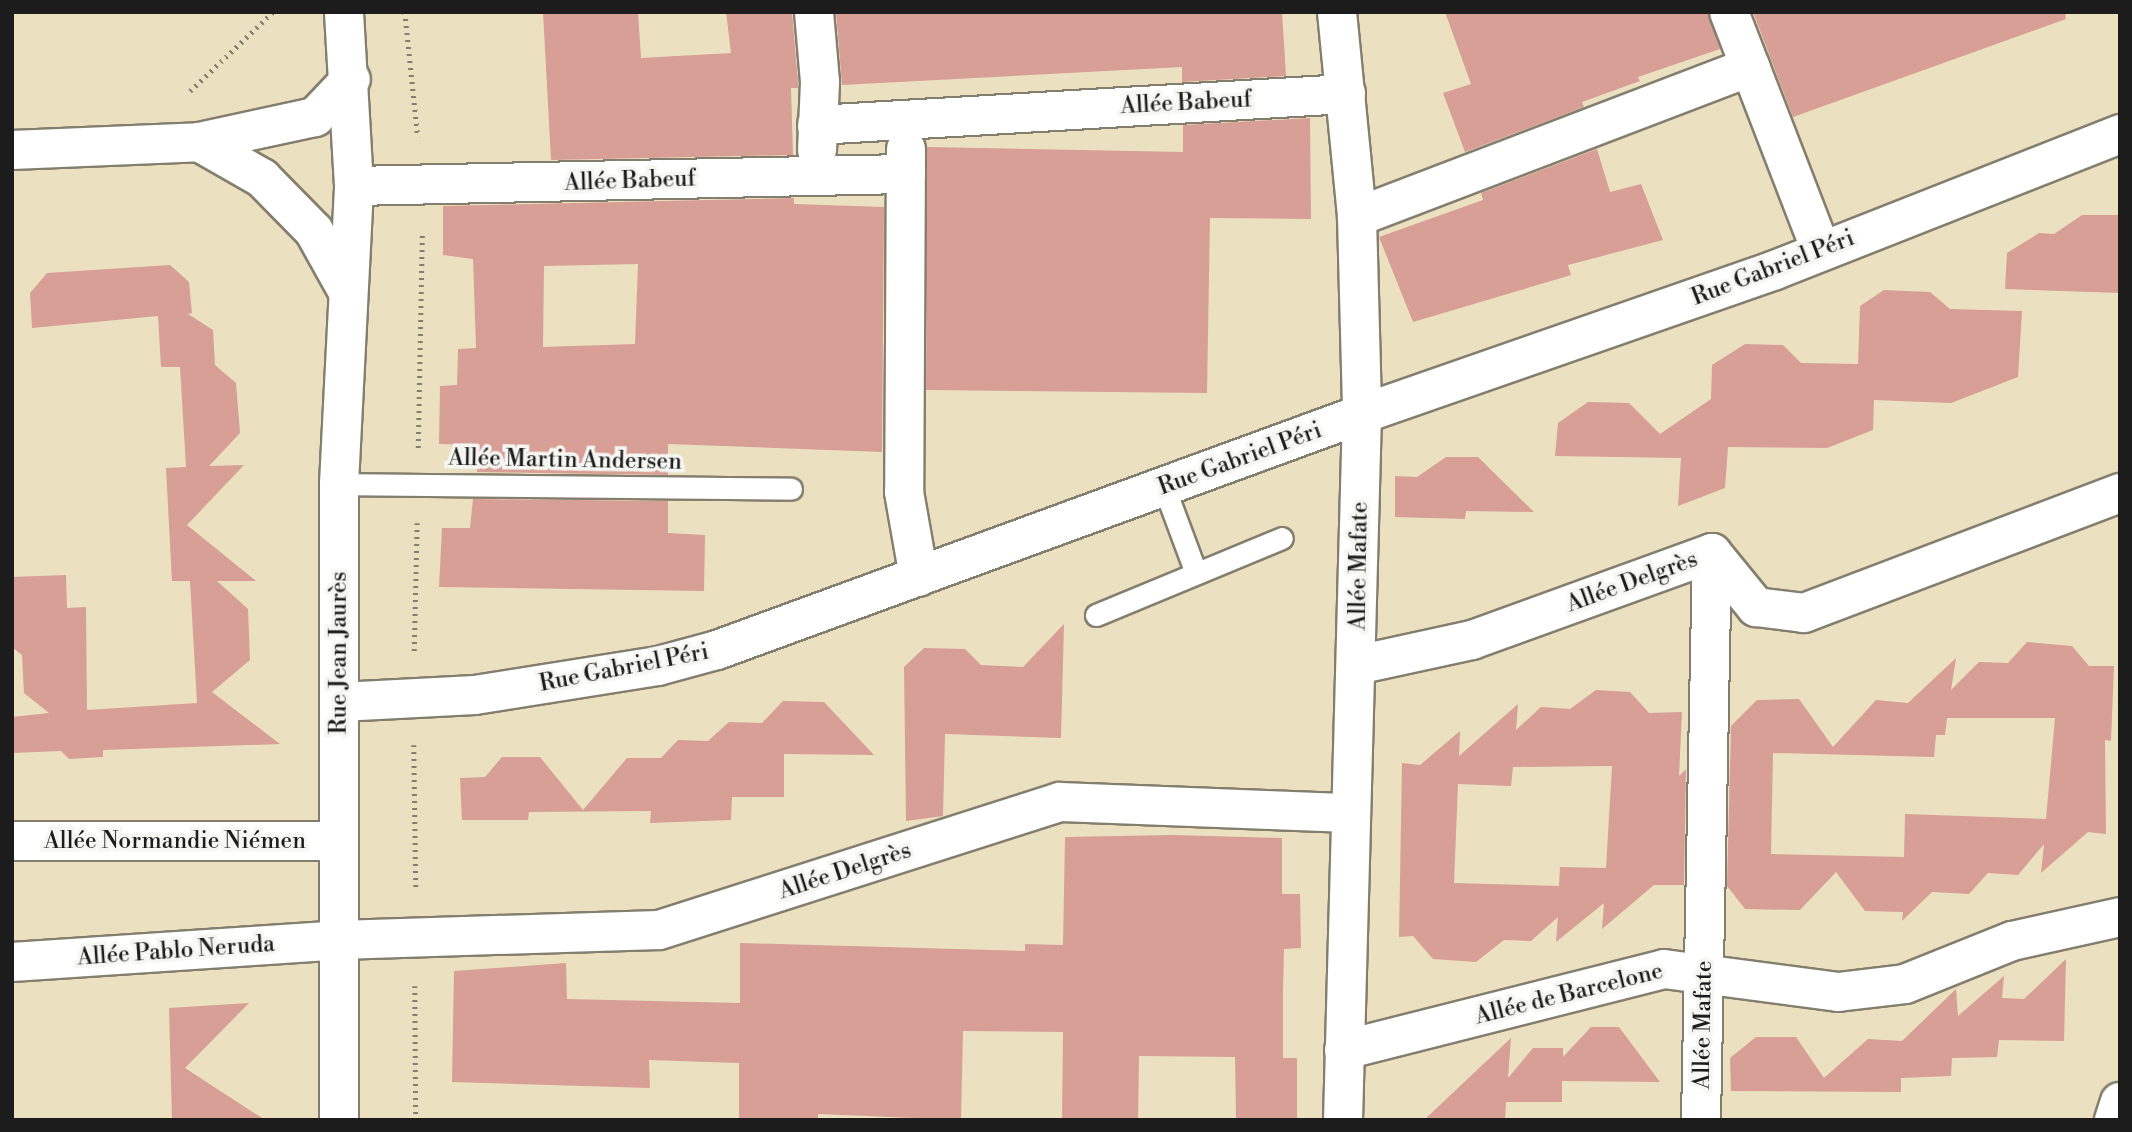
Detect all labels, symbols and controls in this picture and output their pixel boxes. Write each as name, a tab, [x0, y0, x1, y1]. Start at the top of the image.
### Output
street label: Allée Babeuf	[1120, 86, 1252, 120]
street label: Allée Babeuf	[564, 165, 696, 197]
street label: Rue Gabriel Péri	[1688, 224, 1858, 312]
street label: Rue Gabriel Péri	[1154, 417, 1326, 501]
street label: Allée Martin Andersen	[448, 444, 682, 476]
street label: Allée Mafate	[1344, 501, 1374, 631]
street label: Allée Delgrès	[1563, 546, 1701, 618]
street label: Rue Jean Jaurès	[325, 572, 353, 734]
street label: Rue Gabriel Péri	[537, 638, 711, 698]
street label: Allée Normandie Niémen	[44, 827, 306, 855]
street label: Allée Delgrès	[775, 837, 915, 905]
street label: Allée Pablo Neruda	[76, 930, 276, 972]
street label: Allée de Barcelone	[1472, 957, 1666, 1031]
street label: Allée Mafate	[1688, 960, 1718, 1090]

